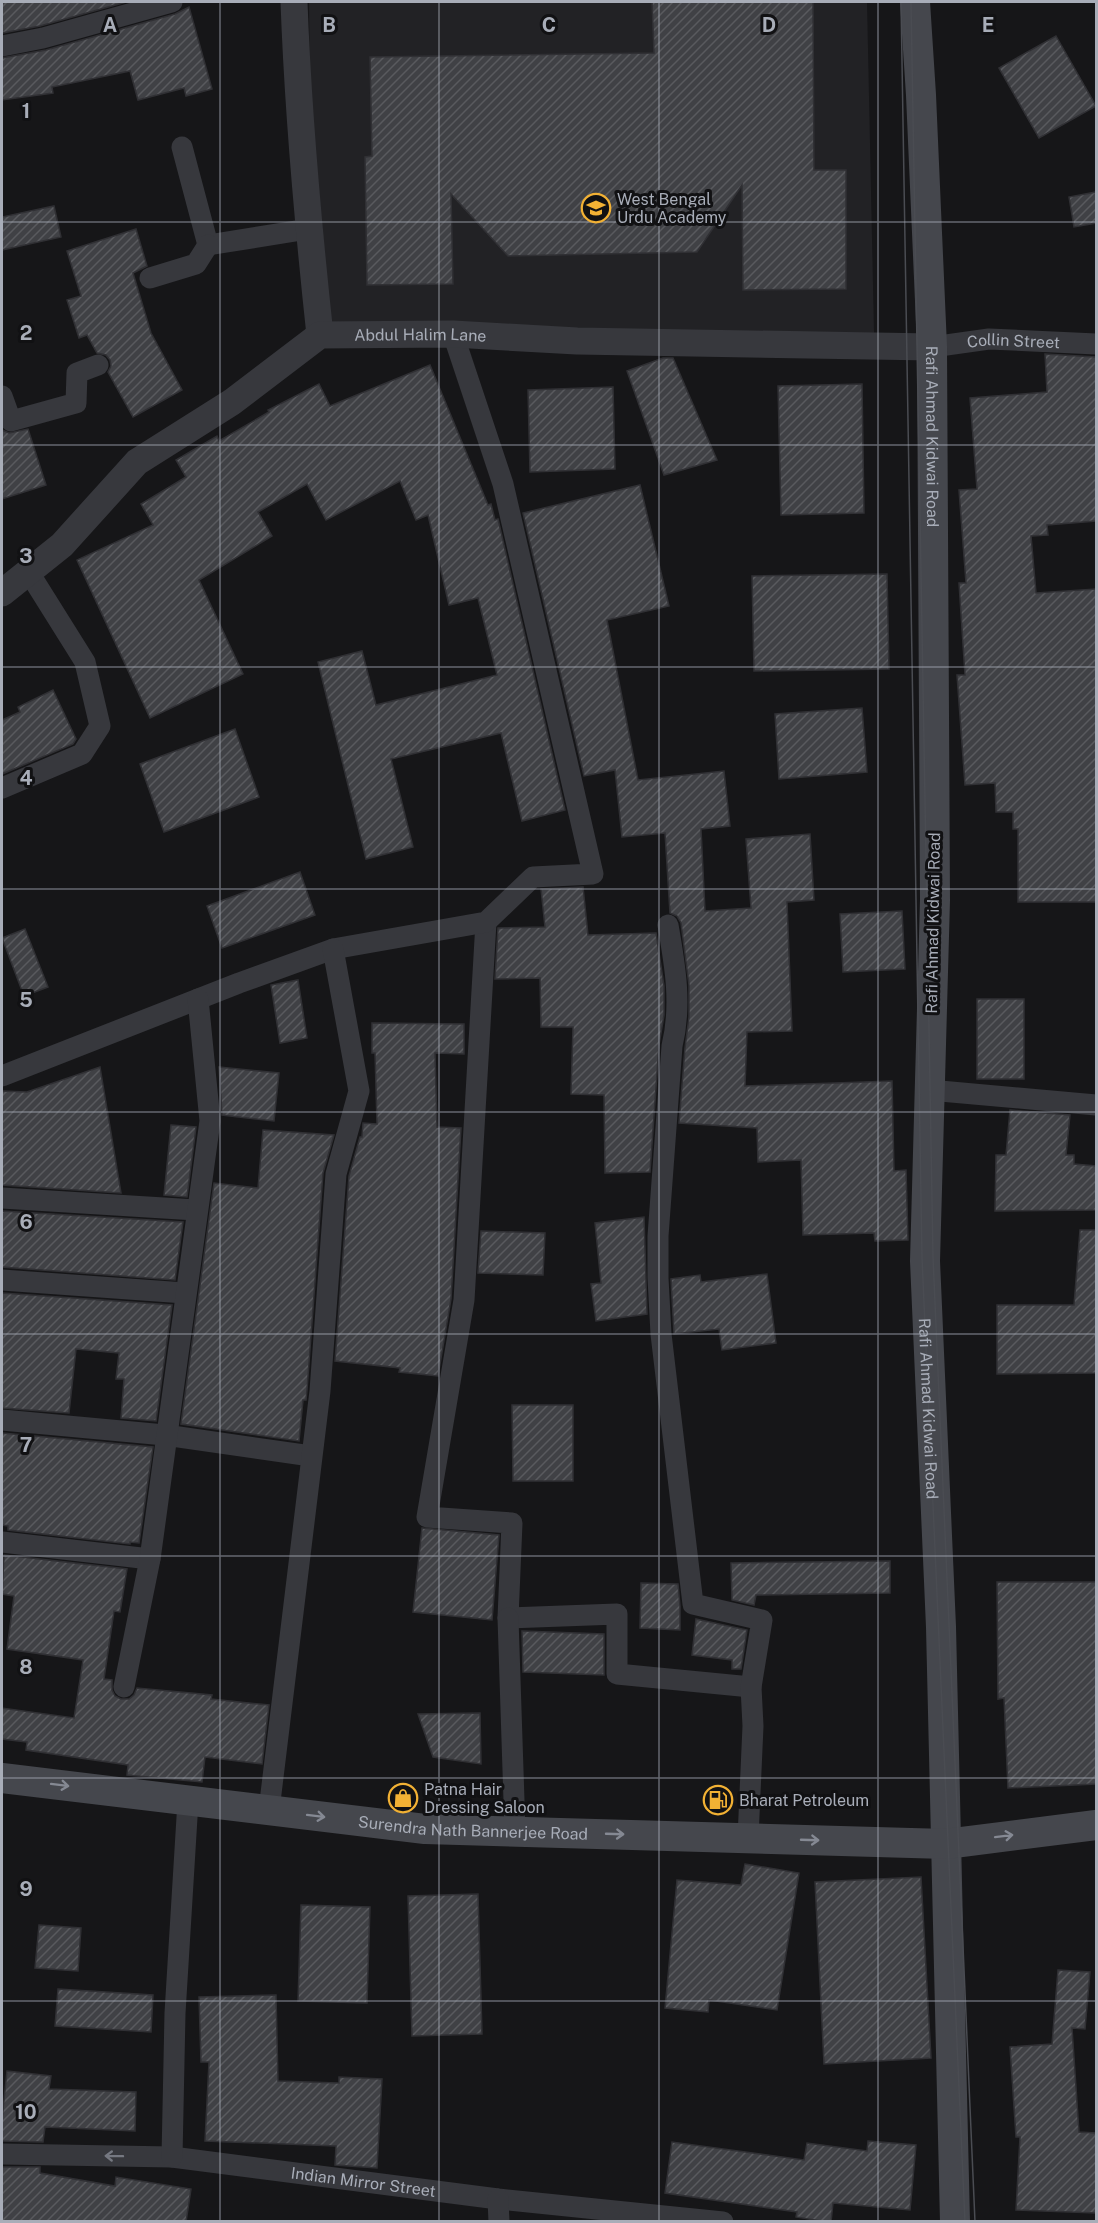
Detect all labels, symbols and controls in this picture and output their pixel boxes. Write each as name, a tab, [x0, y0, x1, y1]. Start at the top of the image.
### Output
text: A	[103, 13, 117, 37]
text: B	[322, 13, 336, 37]
text: C	[542, 13, 556, 37]
text: D	[762, 13, 776, 37]
text: E	[982, 13, 994, 37]
text: 1	[22, 99, 30, 123]
place label: West Bengal Urdu Academy	[617, 190, 727, 227]
school or university icon: West Bengal Urdu Academy	[580, 192, 612, 224]
text: 2	[20, 321, 32, 345]
street label: Abdul Halim Lane	[354, 324, 487, 345]
street label: Collin Street	[966, 329, 1061, 352]
street label: Rafi Ahmad Kidwai Road	[922, 346, 942, 527]
text: 3	[19, 544, 33, 568]
text: 4	[19, 766, 33, 790]
street label: Rafi Ahmad Kidwai Road	[922, 832, 944, 1014]
text: 5	[19, 988, 33, 1012]
text: 6	[19, 1210, 33, 1234]
street label: Rafi Ahmad Kidwai Road	[915, 1318, 942, 1500]
text: 7	[20, 1433, 32, 1457]
text: 8	[19, 1655, 33, 1679]
one-way arrow	[49, 1780, 69, 1791]
place label: Patna Hair Dressing Saloon	[424, 1780, 545, 1817]
shop icon: Patna Hair Dressing Saloon	[387, 1782, 419, 1814]
fuel station icon: Bharat Petroleum	[702, 1784, 734, 1816]
place label: Bharat Petroleum	[739, 1791, 869, 1810]
one-way arrow	[305, 1811, 325, 1822]
street label: Surendra Nath Bannerjee Road	[357, 1812, 588, 1843]
one-way arrow	[604, 1829, 624, 1840]
one-way arrow	[994, 1831, 1014, 1842]
one-way arrow	[799, 1834, 819, 1846]
text: 9	[19, 1877, 33, 1901]
text: 10	[15, 2100, 37, 2124]
one-way arrow	[104, 2150, 124, 2162]
street label: Indian Mirror Street	[290, 2163, 437, 2200]

